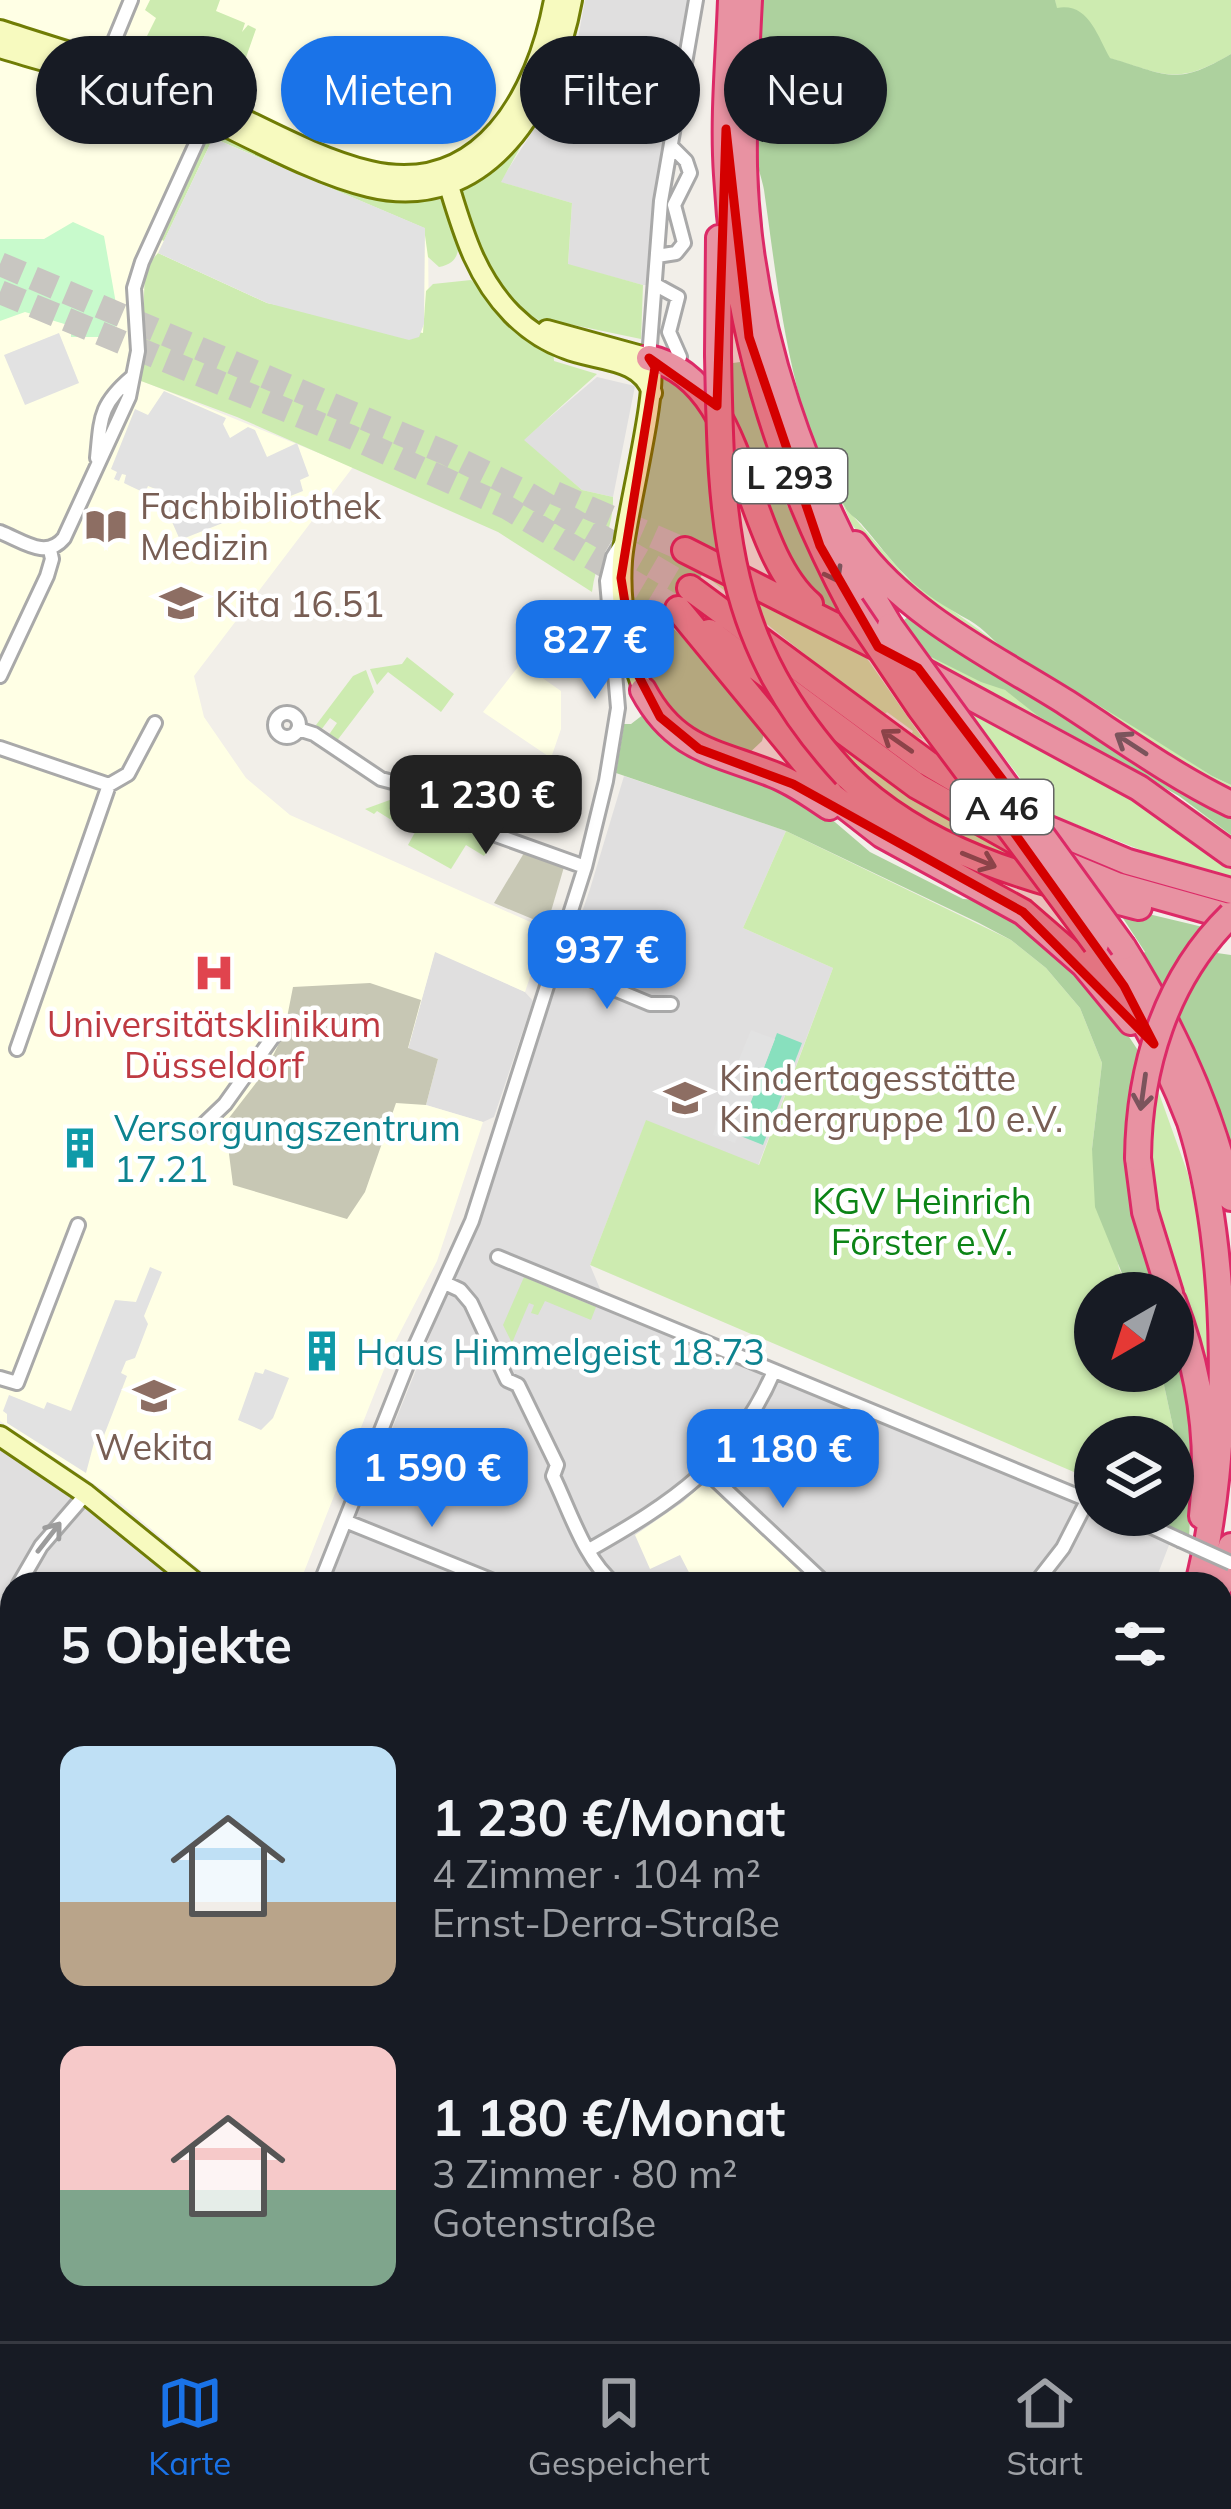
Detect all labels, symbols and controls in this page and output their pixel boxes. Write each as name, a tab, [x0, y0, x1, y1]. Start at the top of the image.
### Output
chip: Kaufen	[36, 36, 257, 144]
chip: Mieten	[281, 36, 496, 144]
chip: Filter	[520, 36, 700, 144]
chip: Neu	[724, 36, 887, 144]
road number: L 293	[733, 449, 847, 503]
place label: Fachbibliothek Medizin	[140, 483, 382, 569]
library icon: Fachbibliothek Medizin	[83, 503, 129, 549]
one-way arrow	[819, 547, 842, 582]
school or university icon: Kita 16.51	[158, 580, 204, 626]
place label: Kita 16.51	[215, 581, 385, 626]
pin: 827 €	[511, 600, 679, 702]
text: 827 €	[543, 614, 647, 663]
one-way arrow	[881, 729, 914, 754]
one-way arrow	[1114, 732, 1148, 757]
pin: 1 230 €	[375, 755, 597, 857]
text: 1 230 €	[417, 769, 555, 818]
road number: A 46	[951, 780, 1053, 834]
one-way arrow	[959, 851, 996, 872]
pin: 937 €	[523, 910, 691, 1012]
text: 937 €	[555, 924, 659, 973]
hospital icon: Universitätsklinikum Düsseldorf	[191, 950, 237, 996]
place label: Universitätsklinikum Düsseldorf	[47, 1001, 381, 1087]
place label: Kindertagesstätte Kindergruppe 10 e.V.	[719, 1055, 1063, 1141]
one-way arrow	[1131, 1072, 1153, 1111]
school or university icon: Kindertagesstätte Kindergruppe 10 e.V.	[662, 1075, 708, 1121]
place label: Versorgungszentrum 17.21	[114, 1105, 461, 1191]
building icon: Versorgungszentrum 17.21	[57, 1125, 103, 1171]
park label: KGV Heinrich Förster e.V.	[812, 1178, 1032, 1264]
north arrow	[1074, 1272, 1194, 1392]
map controls	[1074, 1272, 1194, 1536]
building icon: Haus Himmelgeist 18.73	[299, 1328, 345, 1374]
place label: Haus Himmelgeist 18.73	[356, 1329, 765, 1374]
school or university icon: Wekita	[131, 1373, 177, 1419]
pin: 1 180 €	[672, 1409, 894, 1511]
button: layers	[1074, 1416, 1194, 1536]
text: 1 180 €	[714, 1423, 852, 1472]
place label: Wekita	[95, 1424, 213, 1469]
pin: 1 590 €	[321, 1428, 543, 1530]
text: 1 590 €	[363, 1442, 501, 1491]
one-way arrow	[35, 1521, 62, 1553]
icon: filters	[1107, 1611, 1173, 1677]
text: 5 Objekte	[60, 1612, 292, 1676]
text: 1 230 €/Monat	[432, 1785, 785, 1849]
icon: home	[156, 1794, 300, 1938]
text: 4 Zimmer · 104 m²	[432, 1849, 761, 1898]
text: Ernst-Derra-Straße	[432, 1898, 780, 1947]
text: 1 180 €/Monat	[432, 2085, 785, 2149]
icon: home	[156, 2094, 300, 2238]
text: 3 Zimmer · 80 m²	[432, 2149, 737, 2198]
text: Gotenstraße	[432, 2198, 656, 2247]
tab: Karte	[148, 2370, 231, 2483]
tab: Gespeichert	[528, 2370, 710, 2483]
tab: Start	[1006, 2370, 1083, 2483]

